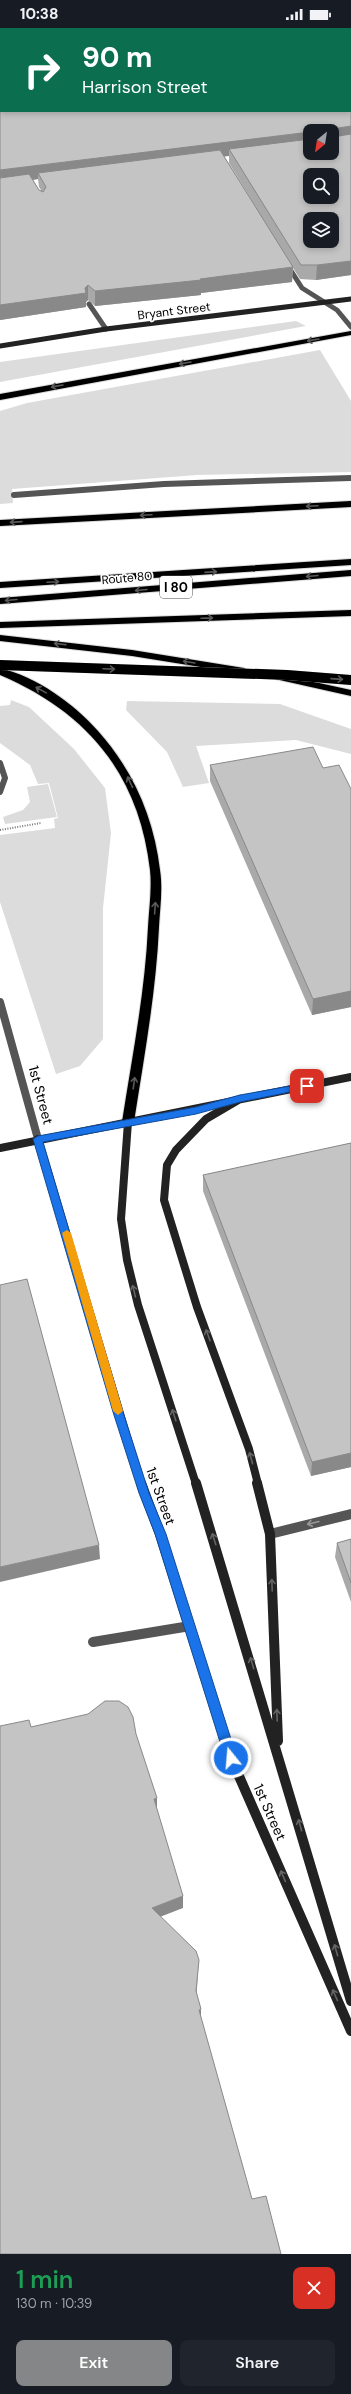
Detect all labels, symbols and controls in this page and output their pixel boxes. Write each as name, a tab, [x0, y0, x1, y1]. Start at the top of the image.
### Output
text: 10:38	[20, 4, 58, 24]
text: 90 m	[82, 39, 152, 76]
icon: right	[16, 44, 68, 96]
text: Harrison Street	[82, 75, 208, 99]
north arrow	[303, 124, 339, 160]
map controls	[303, 124, 339, 248]
button: search	[303, 168, 339, 204]
button: layers	[303, 212, 339, 248]
street label: Bryant Street	[137, 299, 212, 323]
one-way arrow	[307, 336, 320, 344]
one-way arrow	[179, 359, 192, 367]
one-way arrow	[51, 382, 64, 390]
one-way arrow	[306, 502, 319, 510]
one-way arrow	[140, 511, 153, 518]
one-way arrow	[10, 518, 23, 525]
street label: Route 80	[101, 568, 153, 588]
one-way arrow	[204, 568, 217, 575]
one-way arrow	[306, 573, 319, 580]
road number: I 80	[160, 576, 192, 598]
one-way arrow	[46, 579, 59, 586]
one-way arrow	[135, 586, 148, 594]
one-way arrow	[5, 597, 18, 604]
one-way arrow	[200, 614, 213, 621]
one-way arrow	[54, 640, 67, 648]
one-way arrow	[183, 657, 196, 665]
one-way arrow	[102, 665, 115, 673]
one-way arrow	[330, 675, 343, 682]
one-way arrow	[35, 686, 47, 694]
one-way arrow	[126, 776, 133, 788]
one-way arrow	[152, 902, 159, 915]
street label: 1st Street	[25, 1064, 57, 1126]
pin	[290, 1069, 324, 1103]
icon: arrive	[296, 1075, 318, 1097]
one-way arrow	[130, 1077, 138, 1090]
one-way arrow	[130, 1285, 138, 1298]
one-way arrow	[203, 1330, 211, 1342]
one-way arrow	[170, 1409, 177, 1422]
one-way arrow	[247, 1451, 255, 1464]
street label: 1st Street	[142, 1465, 180, 1527]
one-way arrow	[307, 1520, 320, 1527]
one-way arrow	[210, 1532, 217, 1545]
one-way arrow	[268, 1579, 276, 1592]
one-way arrow	[248, 1657, 255, 1670]
one-way arrow	[273, 1709, 281, 1722]
position arrow	[210, 1737, 252, 1779]
street label: 1st Street	[250, 1781, 290, 1843]
one-way arrow	[296, 1819, 303, 1832]
one-way arrow	[279, 1871, 286, 1883]
one-way arrow	[332, 1944, 339, 1957]
one-way arrow	[331, 1990, 338, 2002]
text: 1 min	[16, 2264, 73, 2295]
button: close	[293, 2267, 335, 2309]
text: 130 m · 10:39	[16, 2295, 92, 2312]
button: Exit	[16, 2340, 172, 2386]
button: Share	[180, 2340, 335, 2386]

